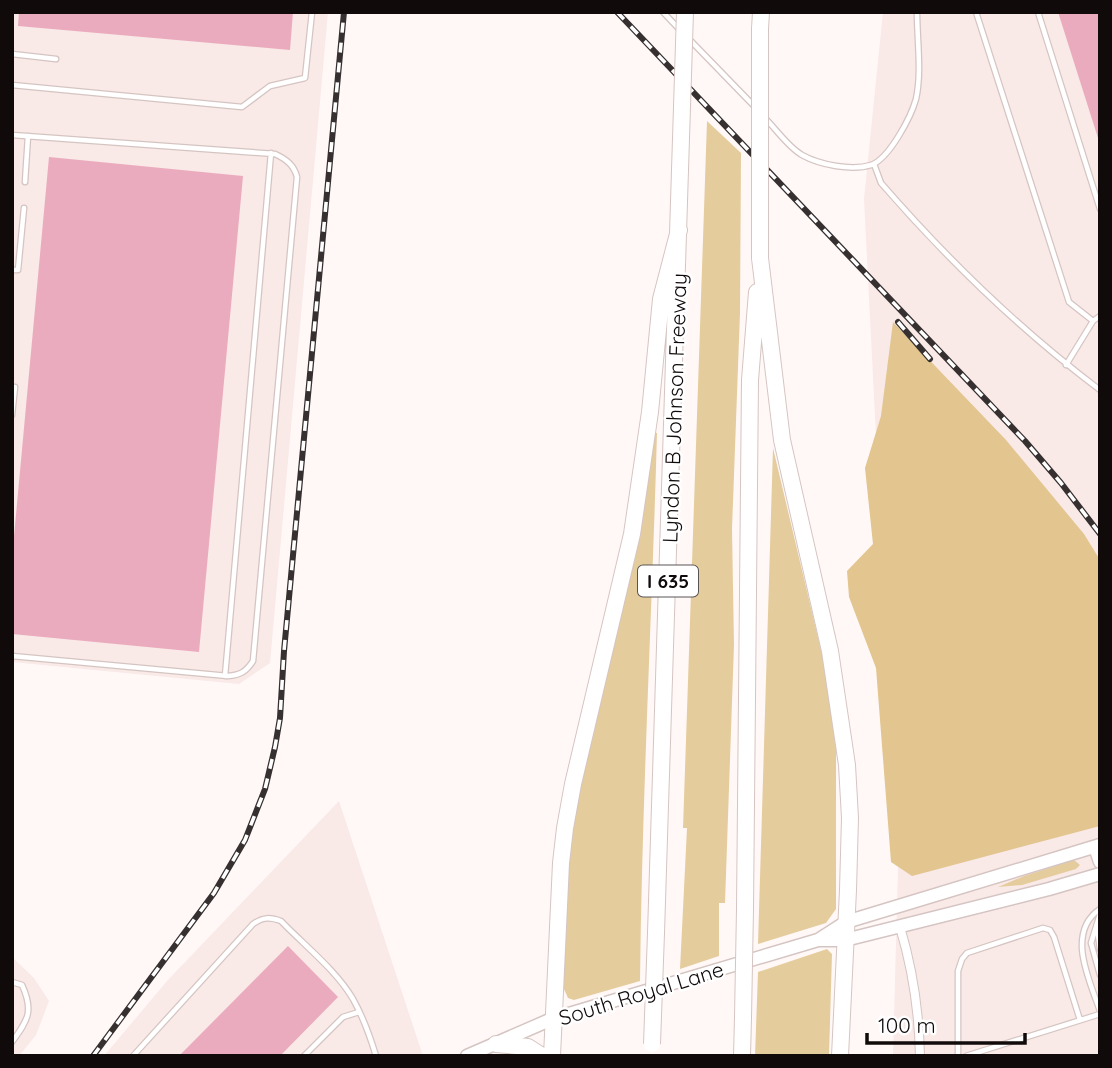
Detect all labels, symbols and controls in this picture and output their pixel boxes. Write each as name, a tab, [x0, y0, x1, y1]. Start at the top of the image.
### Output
street label: Lyndon B Johnson Freeway	[656, 273, 692, 543]
road number: I 635	[638, 566, 698, 596]
street label: South Royal Lane	[555, 956, 727, 1030]
scale bar	[867, 1002, 1024, 1046]
text: 100 m	[878, 1012, 936, 1038]

